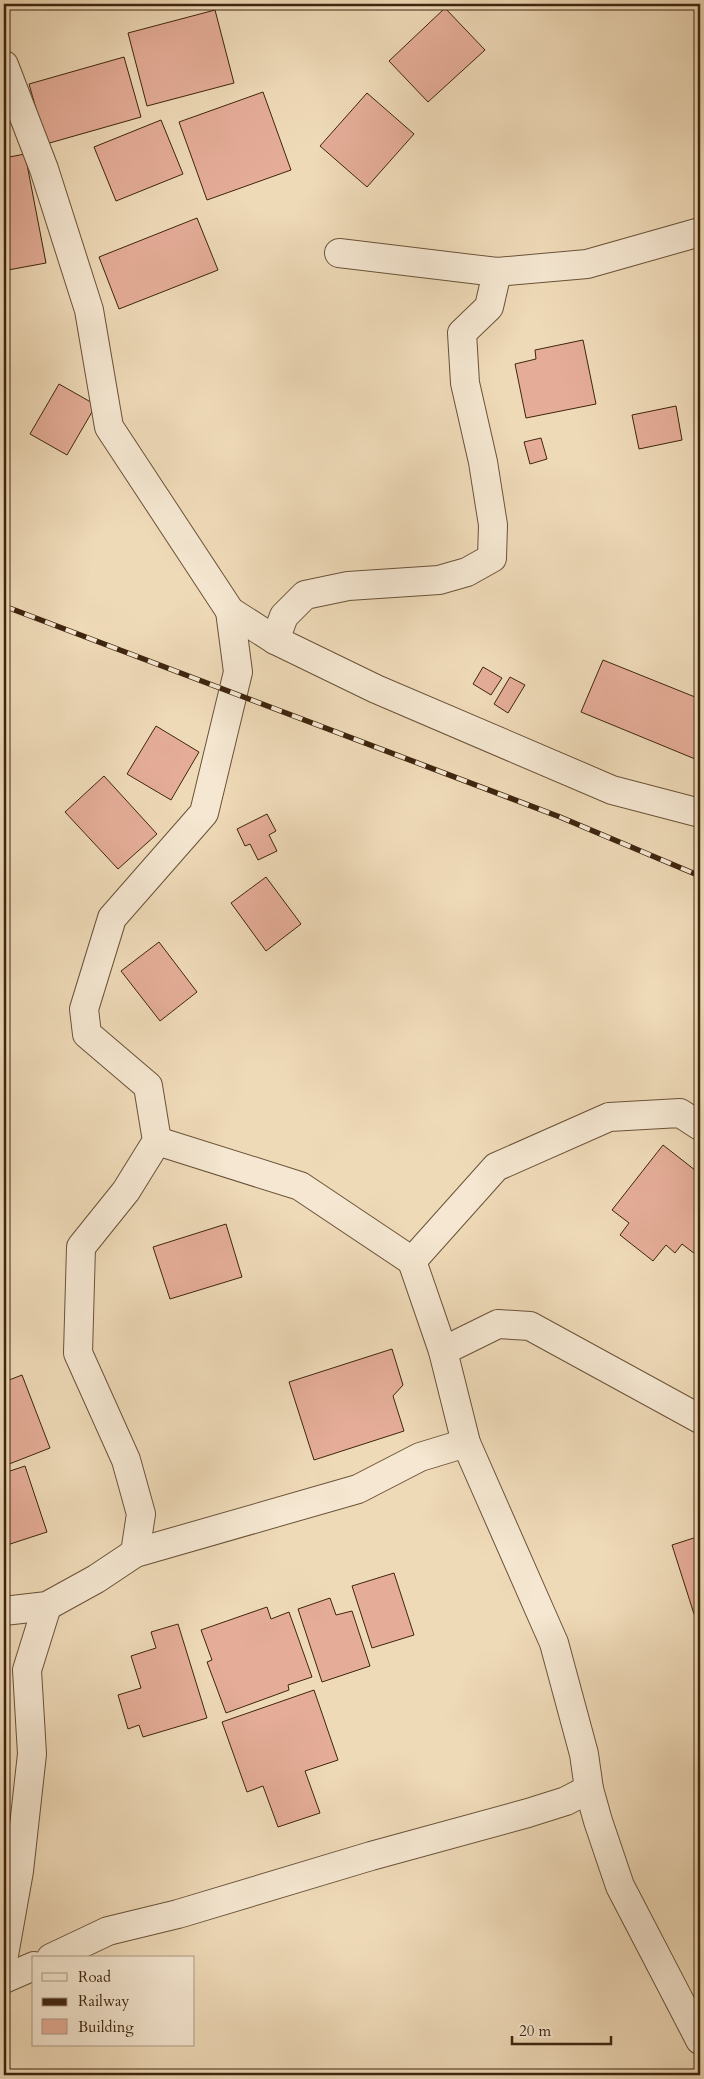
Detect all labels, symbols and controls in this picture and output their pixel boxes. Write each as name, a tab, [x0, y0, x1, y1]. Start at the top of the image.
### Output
legend	[32, 1956, 195, 2046]
text: Road	[78, 1967, 111, 1987]
text: Railway	[78, 1991, 129, 2011]
scale bar	[512, 2014, 610, 2046]
text: Building	[78, 2017, 134, 2037]
text: 20 m	[519, 2021, 551, 2041]

